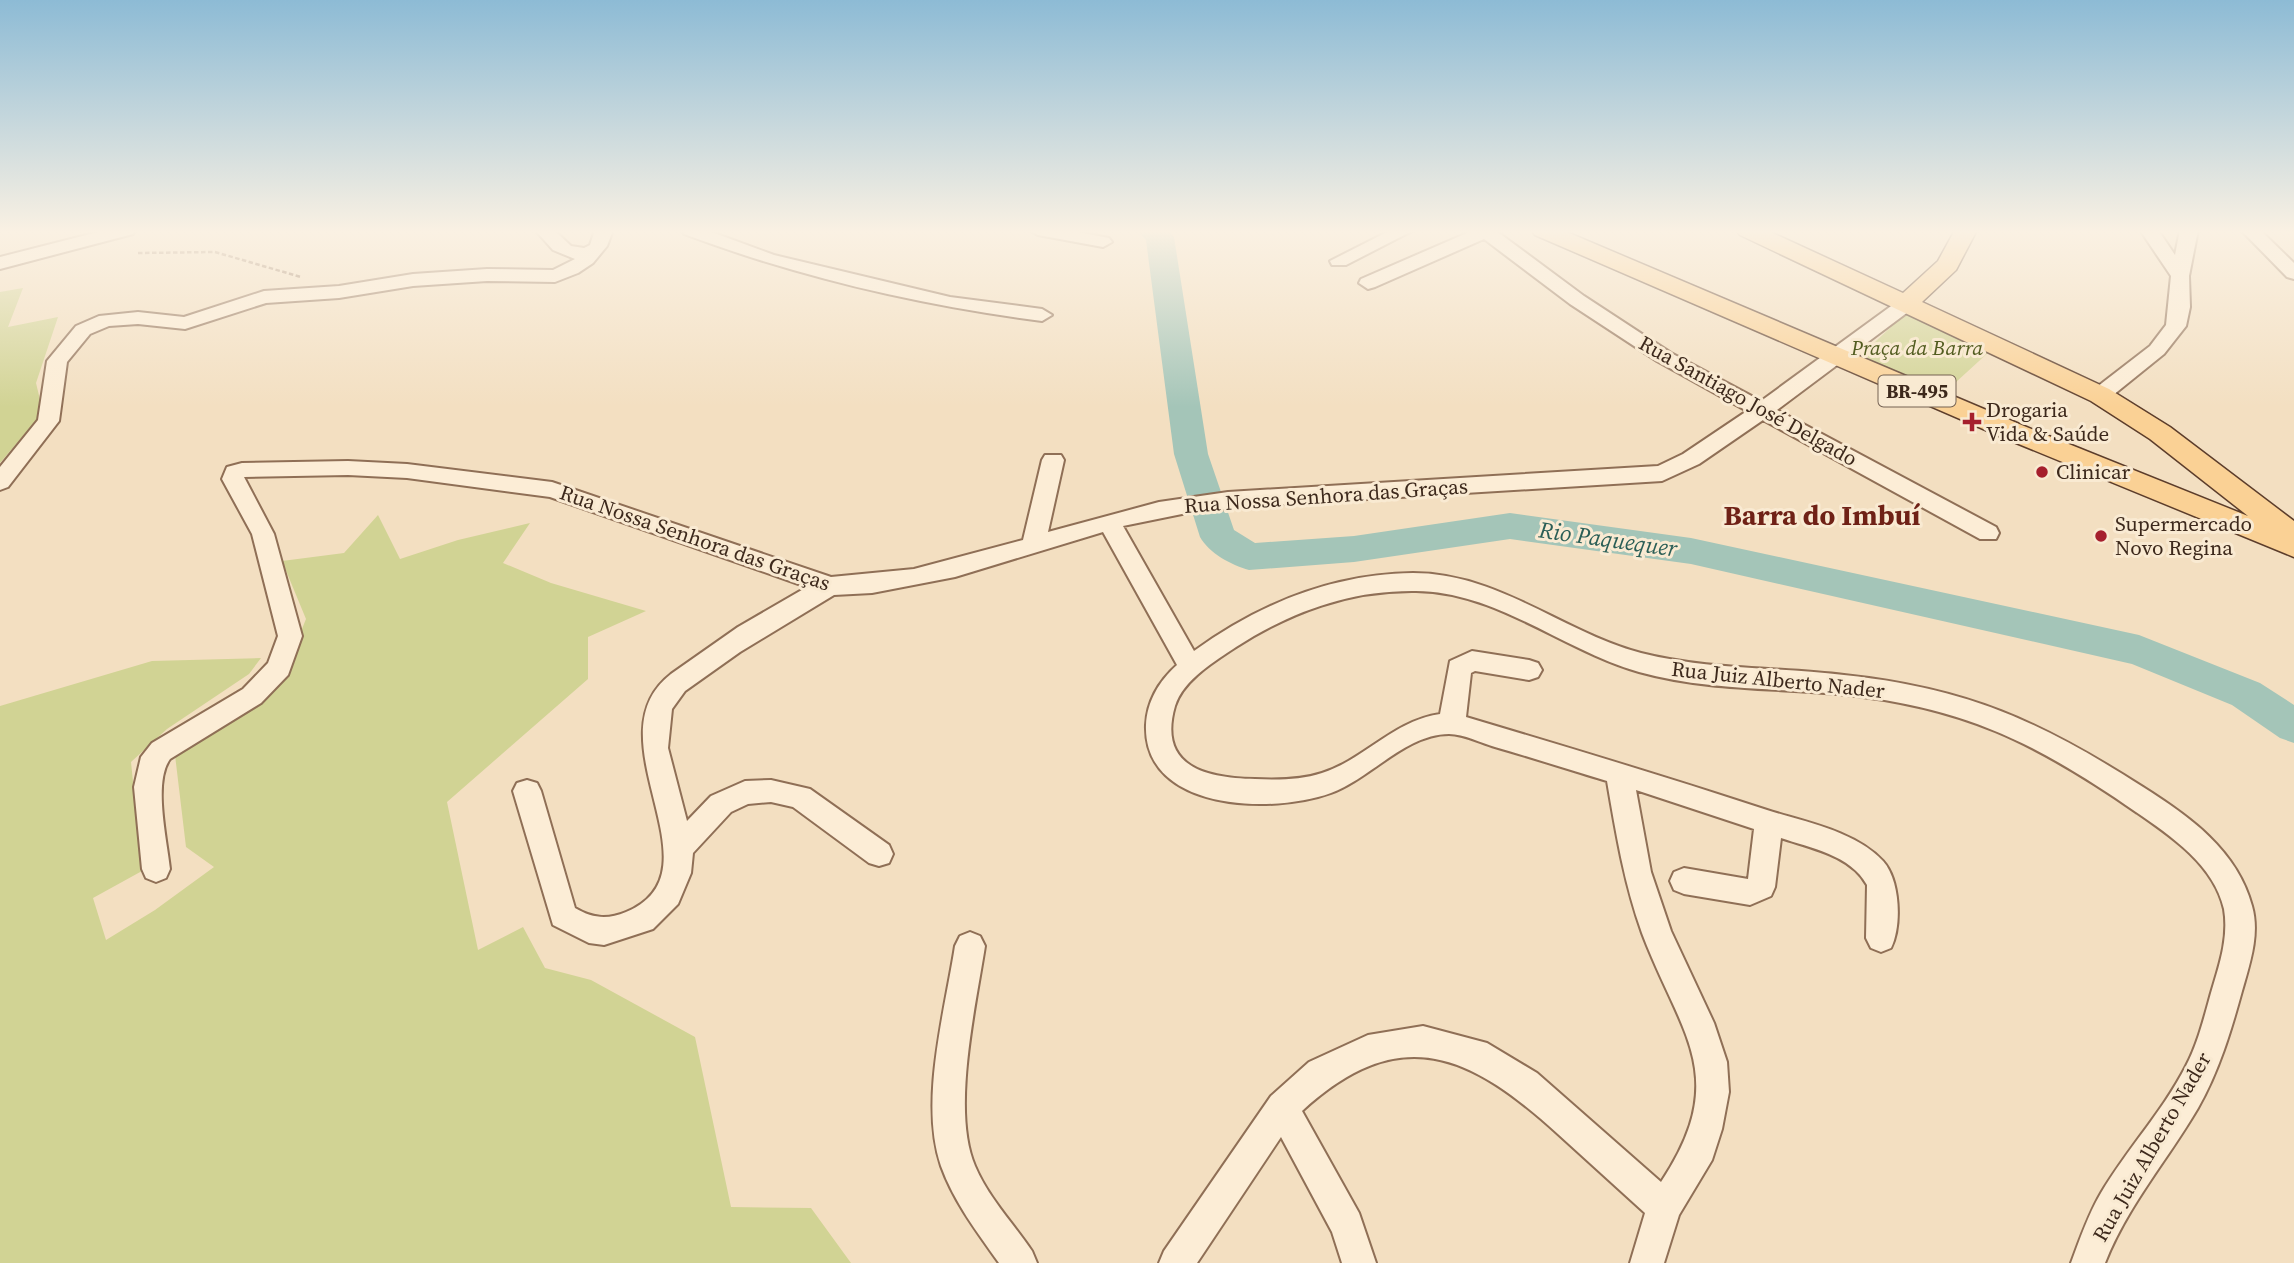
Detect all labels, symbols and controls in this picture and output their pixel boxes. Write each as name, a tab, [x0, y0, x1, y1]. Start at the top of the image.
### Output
street label: Rua Santiago José Delgado	[1634, 328, 1863, 473]
park label: Praça da Barra	[1850, 333, 1983, 362]
road number: BR-495	[1878, 376, 1955, 406]
place label: Drogaria Vida & Saúde	[1986, 395, 2109, 448]
marker: Drogaria Vida & Saúde	[1964, 414, 1980, 430]
place label: Clinicar	[2056, 457, 2131, 486]
marker: Clinicar	[2034, 464, 2050, 480]
street label: Rua Nossa Senhora das Graças	[1183, 471, 1469, 520]
street label: Rua Nossa Senhora das Graças	[556, 478, 834, 598]
district label: Barra do Imbuí	[1724, 496, 1921, 534]
place label: Supermercado Novo Regina	[2115, 509, 2252, 562]
water label: Rio Paquequer	[1536, 513, 1680, 565]
marker: Supermercado Novo Regina	[2093, 528, 2109, 544]
street label: Rua Juiz Alberto Nader	[1670, 654, 1886, 705]
street label: Rua Juiz Alberto Nader	[2085, 1047, 2218, 1247]

